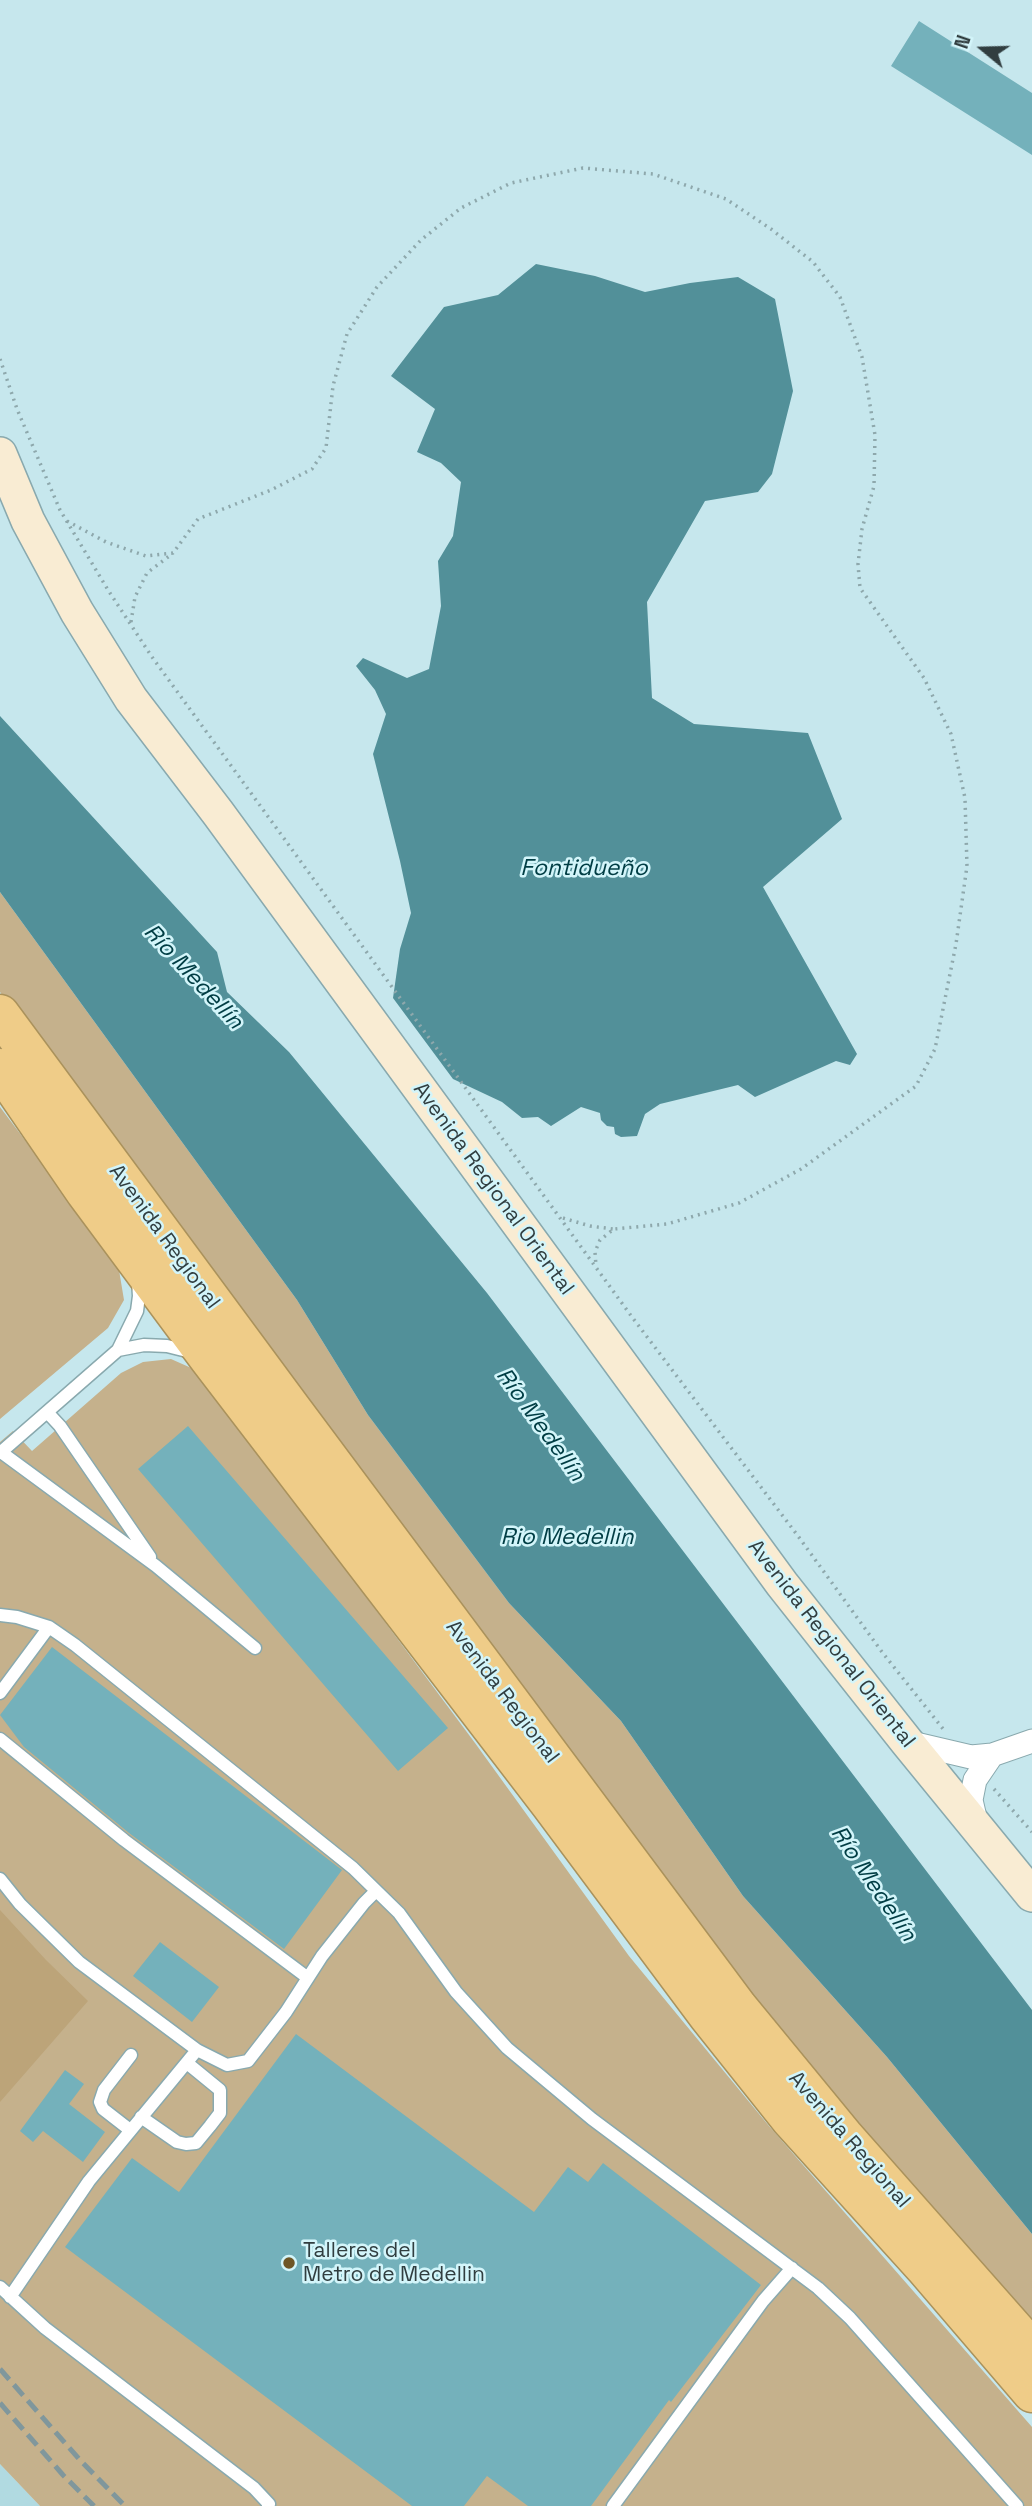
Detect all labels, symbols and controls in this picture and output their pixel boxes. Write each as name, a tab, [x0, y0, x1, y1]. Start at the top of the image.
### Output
north arrow	[948, 14, 1018, 84]
text: N	[949, 32, 977, 52]
water label: Fontidueño	[520, 855, 648, 883]
water label: Río Medellín	[137, 919, 249, 1035]
street label: Avenida Regional Oriental	[407, 1078, 579, 1300]
street label: Avenida Regional	[103, 1160, 225, 1314]
water label: Río Medellín	[490, 1363, 590, 1487]
water label: Rio Medellin	[500, 1524, 634, 1552]
street label: Avenida Regional Oriental	[742, 1535, 920, 1753]
street label: Avenida Regional	[440, 1616, 564, 1768]
water label: Río Medellín	[824, 1821, 922, 1947]
street label: Avenida Regional	[783, 2067, 915, 2213]
place label: Talleres del Metro de Medellin	[303, 2238, 485, 2288]
marker: Talleres del Metro de Medellin	[281, 2255, 297, 2271]

